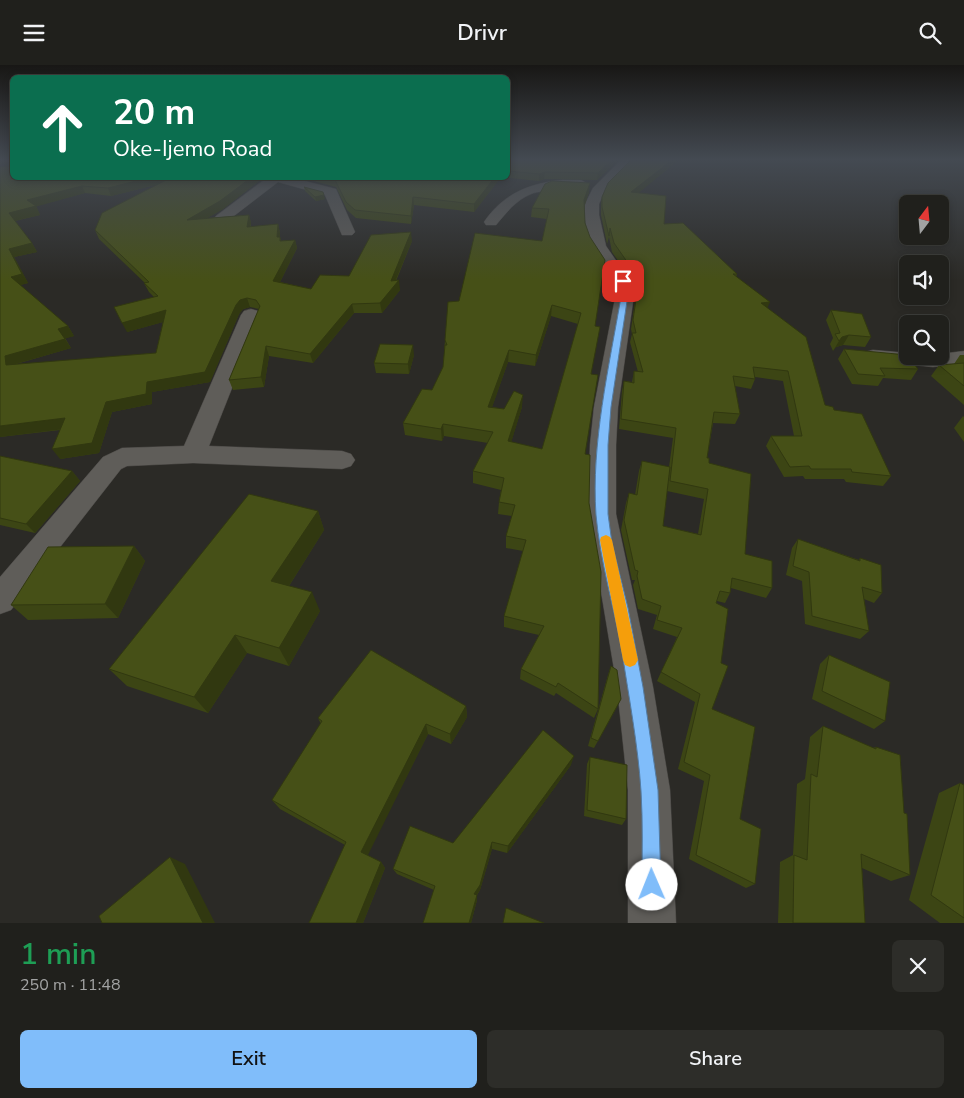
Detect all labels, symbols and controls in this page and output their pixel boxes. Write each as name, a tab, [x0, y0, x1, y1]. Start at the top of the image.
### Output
text: Drivr	[457, 18, 507, 48]
icon: menu	[20, 19, 48, 47]
icon: search	[916, 19, 944, 47]
text: 20 m	[113, 89, 195, 136]
icon: ahead	[30, 95, 95, 160]
text: Oke-Ijemo Road	[113, 134, 272, 164]
north arrow	[899, 195, 949, 245]
map controls	[899, 195, 949, 365]
button: sound	[899, 255, 949, 305]
pin	[602, 260, 644, 302]
icon: arrive	[609, 267, 637, 295]
button: search	[899, 315, 949, 365]
position arrow	[625, 858, 677, 910]
text: 1 min	[20, 934, 96, 975]
button: close	[892, 940, 944, 992]
text: 250 m · 11:48	[20, 974, 121, 996]
button: Exit	[20, 1030, 477, 1088]
button: Share	[487, 1030, 944, 1088]

